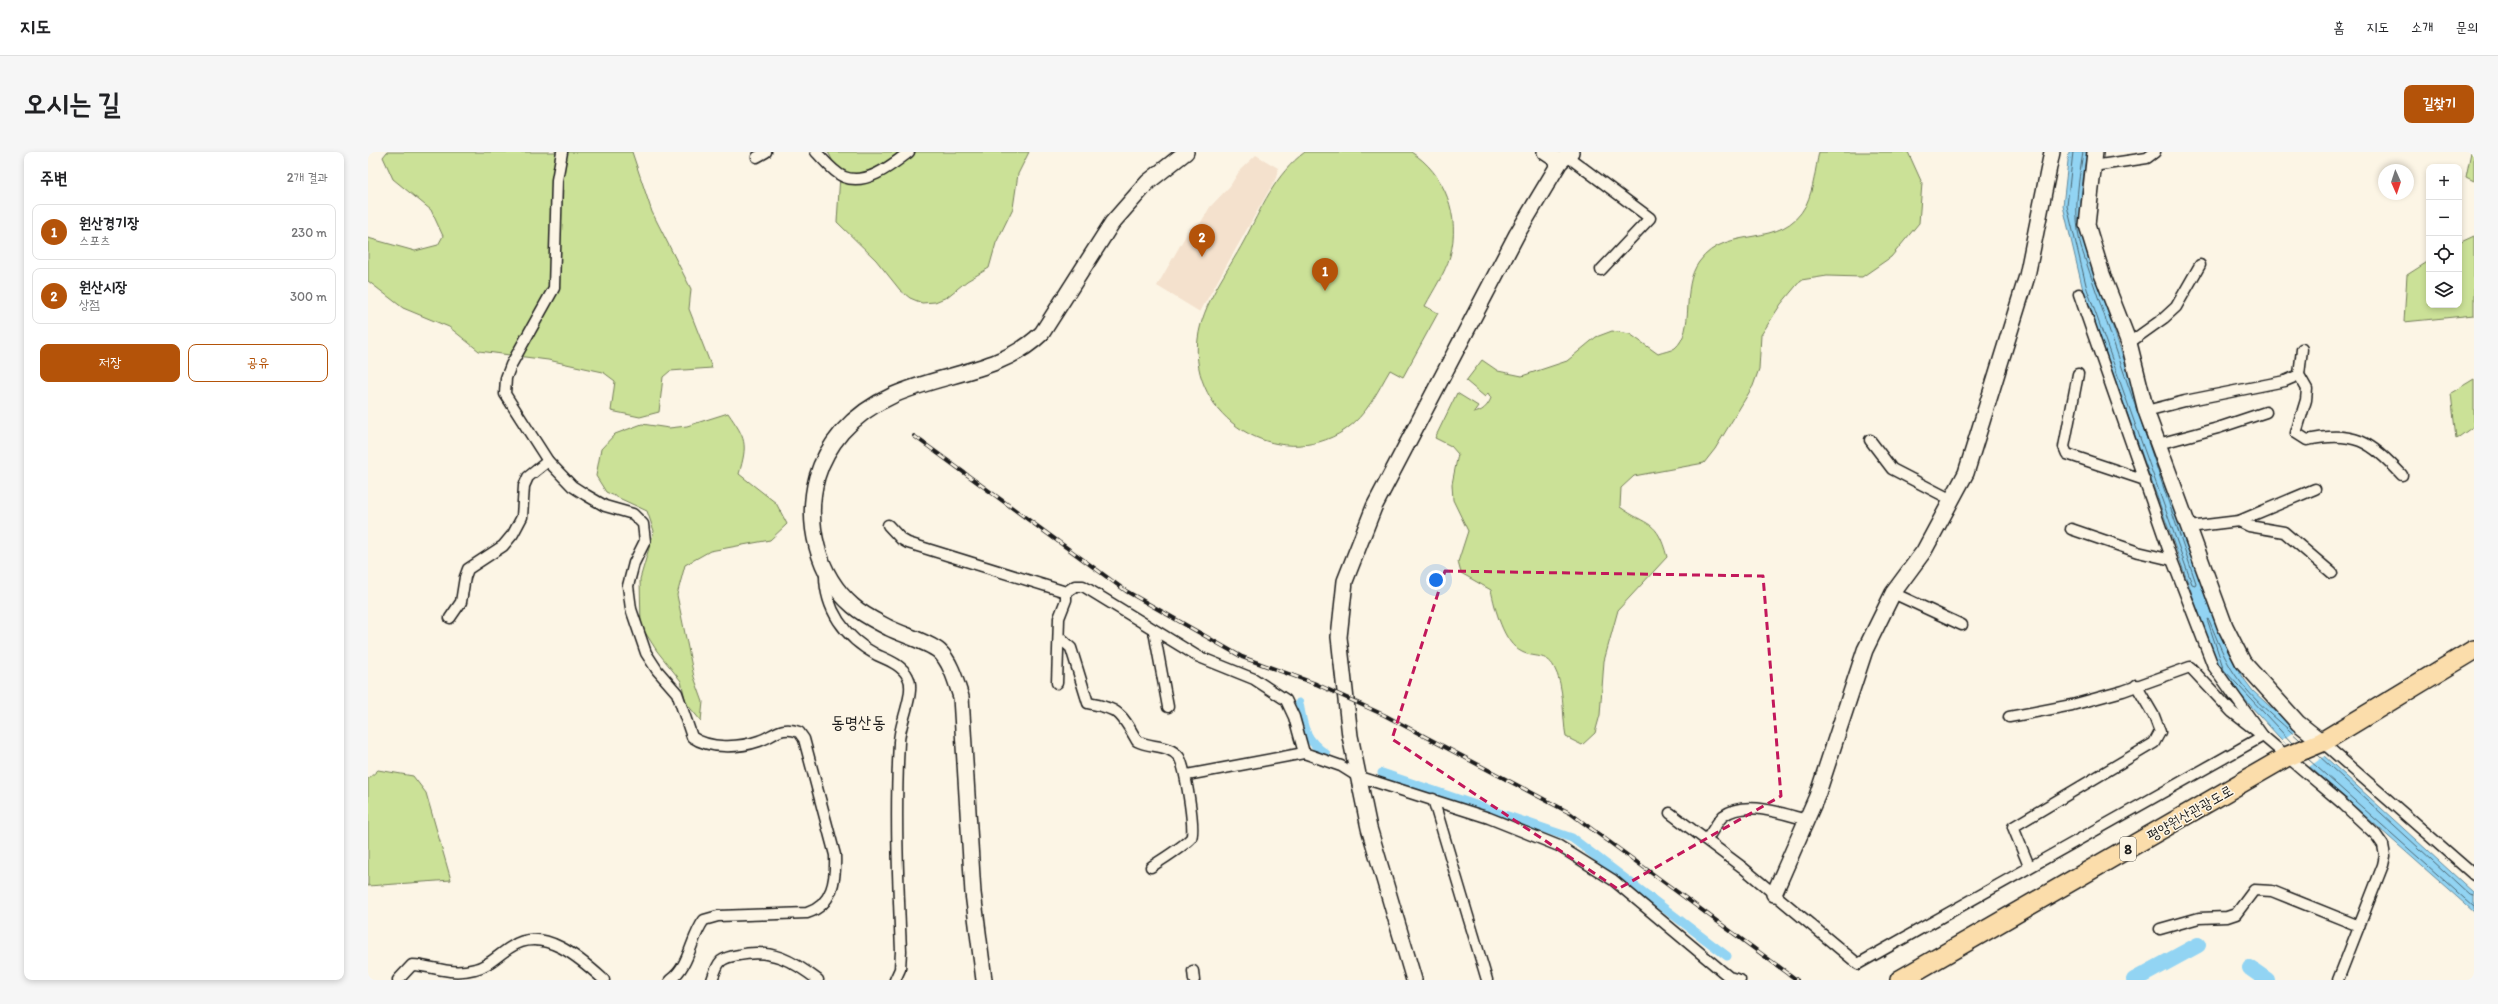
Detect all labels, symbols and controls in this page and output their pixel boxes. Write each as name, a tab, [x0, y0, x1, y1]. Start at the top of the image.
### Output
text: 지도	[20, 15, 51, 38]
text: 홈	[2333, 19, 2344, 36]
text: 지도	[2366, 19, 2389, 36]
text: 소개	[2411, 19, 2433, 36]
text: 문의	[2455, 19, 2478, 36]
button: 길찾기	[2404, 85, 2474, 123]
text: 오시는 길	[24, 86, 120, 120]
north arrow	[2378, 164, 2414, 200]
map controls	[2426, 164, 2462, 308]
button: +	[2426, 164, 2462, 200]
text: 주변	[40, 168, 67, 188]
text: 2개 결과	[287, 170, 328, 185]
button: −	[2426, 200, 2462, 236]
text: 원산경기장	[79, 214, 139, 232]
pin: 2	[1189, 224, 1215, 257]
text: 1	[51, 225, 57, 240]
text: 230 m	[291, 225, 327, 240]
text: 스포츠	[79, 233, 110, 248]
button: locate	[2426, 236, 2462, 272]
pin: 1	[1312, 258, 1338, 291]
button: layers	[2426, 272, 2462, 308]
text: 원산시장	[79, 278, 127, 296]
text: 2	[51, 289, 57, 304]
text: 300 m	[290, 289, 327, 304]
text: 상점	[79, 297, 100, 312]
button: 저장	[40, 344, 180, 382]
button: 공유	[188, 344, 328, 382]
your location	[1426, 570, 1446, 590]
district label: 동명산동	[831, 712, 886, 732]
street label: 평양원산관광도로	[2144, 781, 2236, 845]
road number: 8	[2120, 837, 2136, 861]

